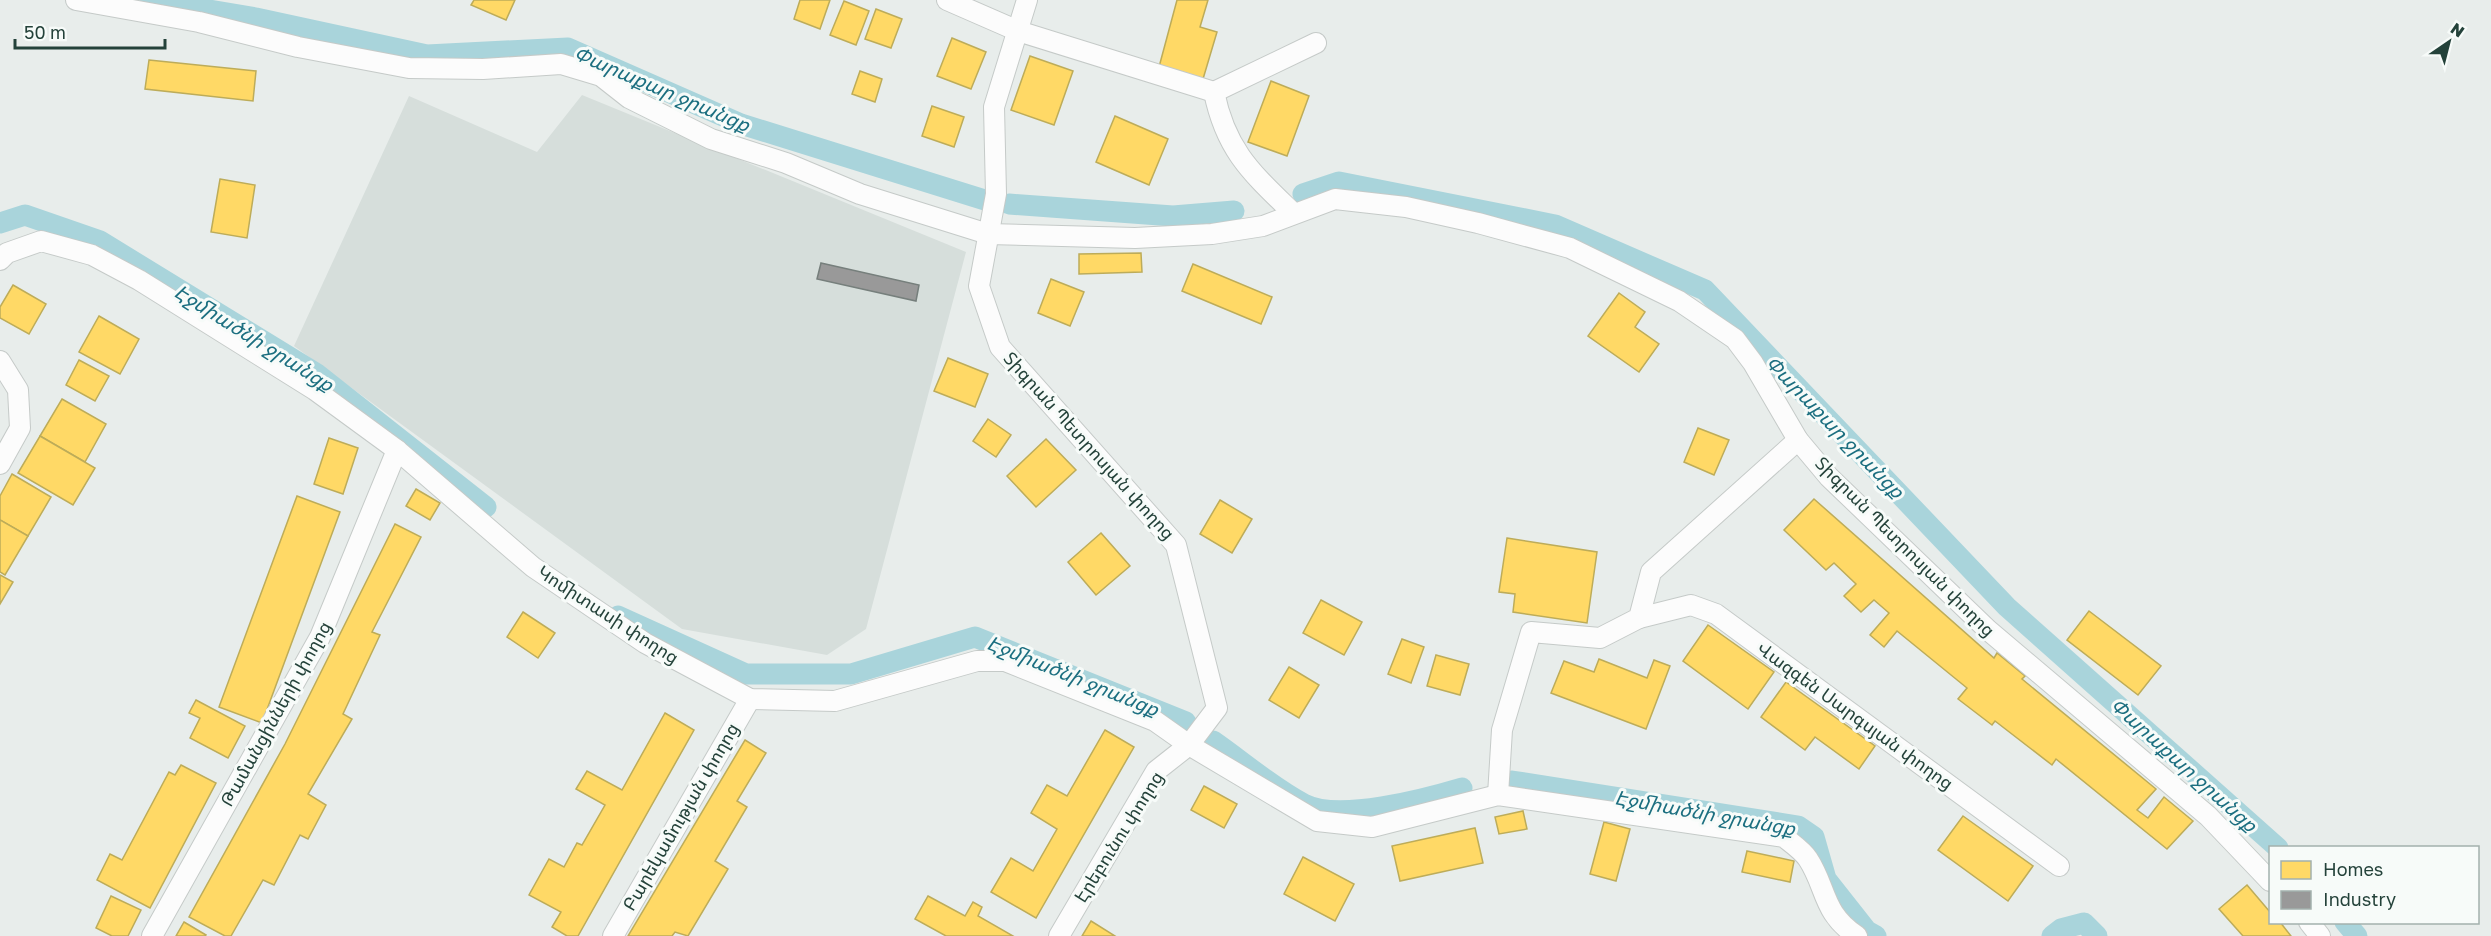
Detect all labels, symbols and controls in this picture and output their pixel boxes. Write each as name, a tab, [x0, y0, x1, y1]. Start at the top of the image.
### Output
scale bar	[15, 12, 165, 50]
north arrow	[2419, 12, 2479, 72]
text: N	[2447, 18, 2468, 41]
text: 50 m	[24, 21, 66, 43]
water label: Փարաքար ջրանցք	[571, 40, 755, 137]
water label: Էջմիածնի ջրանցք	[170, 279, 339, 397]
street label: Տիգրան Պետրոսյան փողոց	[1000, 347, 1180, 544]
water label: Փարաքար ջրանցք	[1761, 350, 1911, 504]
street label: Տիգրան Պետրոսյան փողոց	[1811, 452, 2000, 641]
street label: Կոմիտասի փողոց	[534, 560, 683, 668]
street label: Թամանցինների փողոց	[215, 617, 335, 810]
water label: Էջմիածնի ջրանցք	[984, 630, 1164, 722]
street label: Վազգեն Սարգսյան փողոց	[1753, 637, 1958, 794]
water label: Փարաքար ջրանցք	[2106, 692, 2264, 838]
street label: Բարեկամության փողոց	[617, 719, 743, 914]
street label: Էրեբունու փողոց	[1069, 767, 1167, 906]
water label: Էջմիածնի ջրանցք	[1613, 784, 1798, 841]
legend	[2269, 846, 2479, 924]
text: Homes	[2323, 858, 2383, 880]
text: Industry	[2323, 888, 2396, 910]

